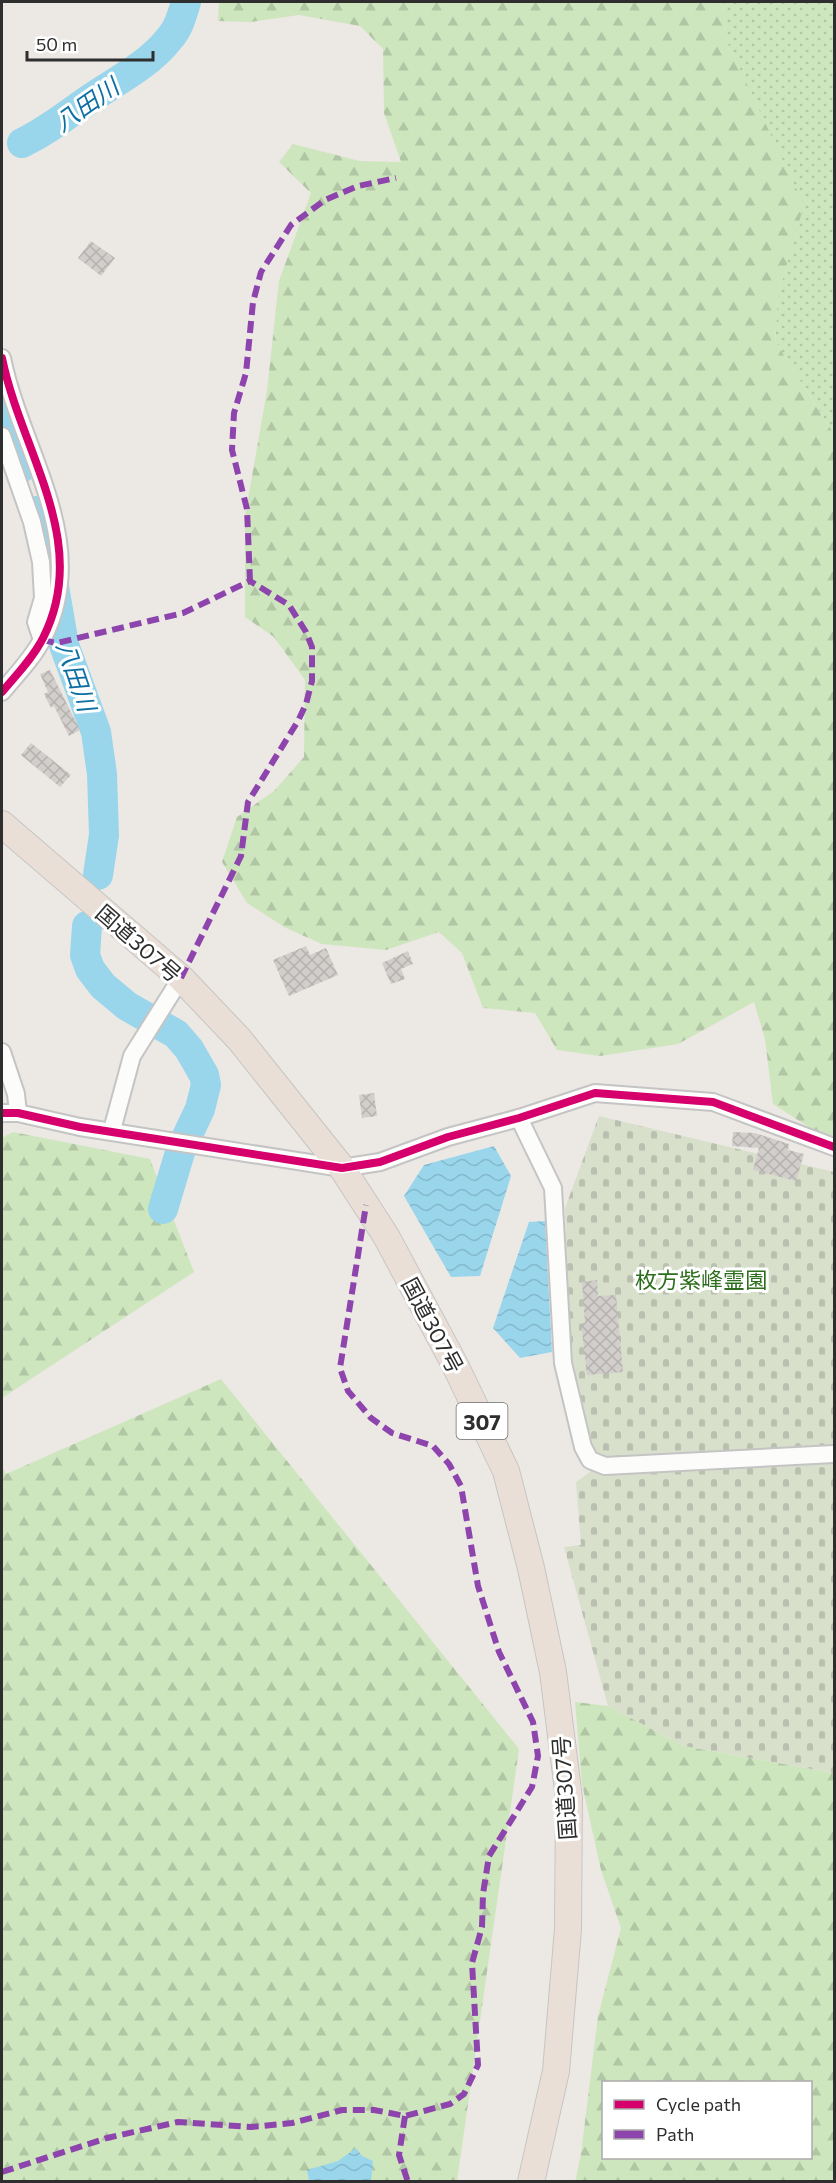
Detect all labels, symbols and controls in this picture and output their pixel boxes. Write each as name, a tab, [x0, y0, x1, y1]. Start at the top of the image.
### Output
scale bar	[27, 24, 153, 62]
text: 50 m	[36, 33, 77, 55]
water label: 八田川	[48, 70, 126, 137]
water label: 八田川	[52, 637, 103, 718]
street label: 国道307号	[91, 899, 187, 987]
park label: 枚方紫峰霊園	[635, 1266, 767, 1293]
street label: 国道307号	[397, 1273, 469, 1377]
road number: 307	[456, 1403, 508, 1439]
street label: 国道307号	[547, 1735, 581, 1841]
legend	[602, 2081, 812, 2159]
text: Cycle path	[656, 2093, 741, 2115]
text: Path	[656, 2123, 694, 2145]

